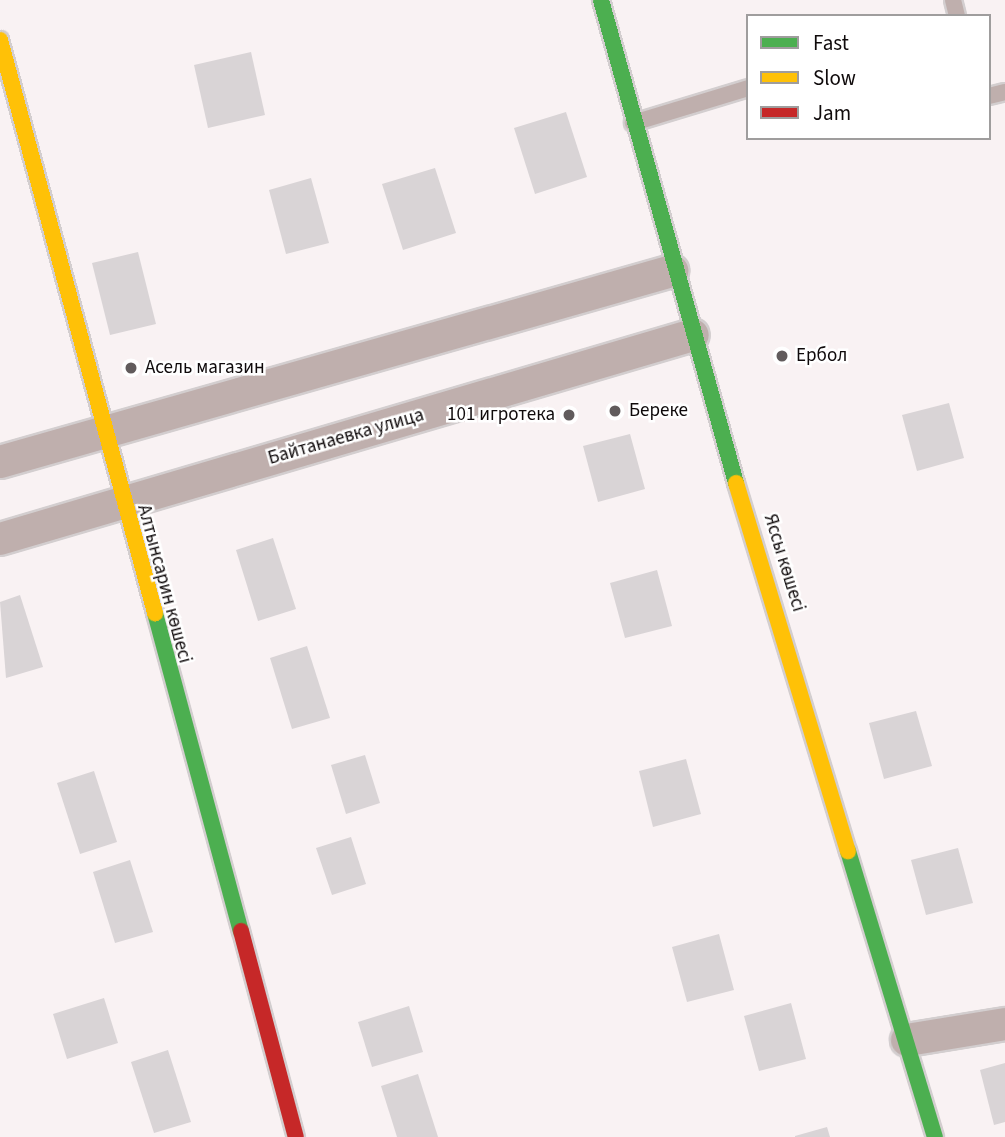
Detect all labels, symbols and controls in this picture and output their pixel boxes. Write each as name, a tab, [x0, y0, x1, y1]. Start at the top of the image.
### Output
legend	[746, 14, 991, 140]
text: Fast	[813, 28, 849, 58]
text: Slow	[813, 63, 856, 93]
text: Jam	[813, 98, 851, 128]
place label: Ербол	[796, 345, 847, 367]
marker: Ербол	[774, 348, 790, 364]
place label: Асель магазин	[145, 357, 265, 379]
marker: Асель магазин	[123, 360, 139, 376]
place label: Береке	[629, 400, 688, 422]
marker: Береке	[607, 403, 623, 419]
street label: Байтанаевка улица	[265, 404, 427, 470]
place label: 101 игротека	[447, 404, 555, 426]
marker: 101 игротека	[561, 407, 577, 423]
street label: Алтынсарин көшесі	[132, 502, 196, 666]
street label: Яссы көшесі	[758, 511, 810, 615]

